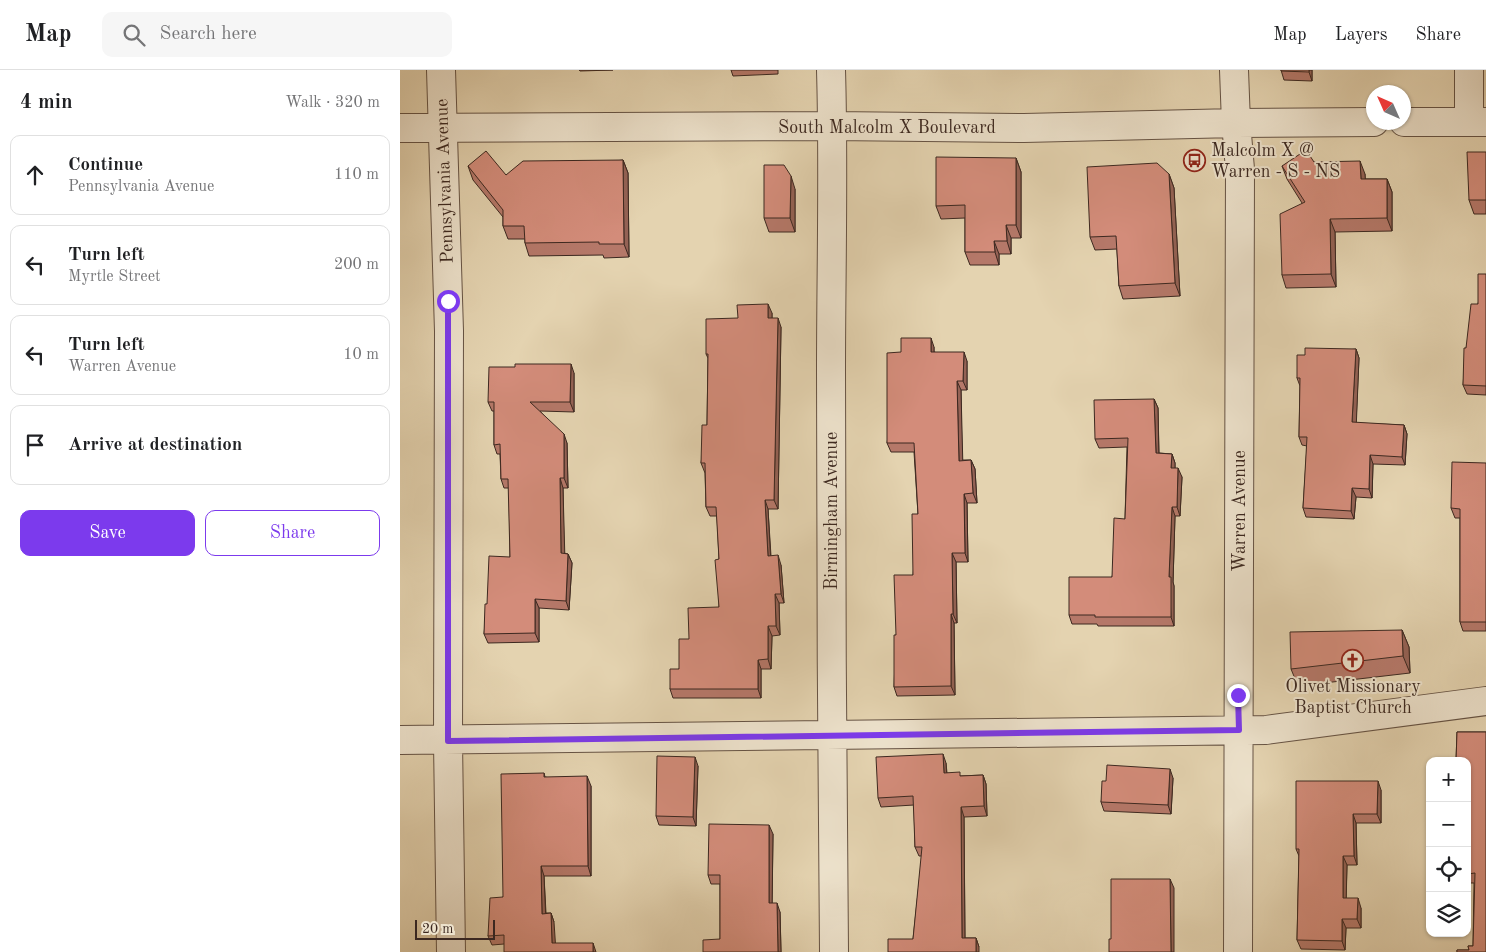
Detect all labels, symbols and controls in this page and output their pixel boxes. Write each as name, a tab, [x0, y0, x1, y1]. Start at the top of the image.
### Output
search box	[102, 12, 452, 57]
icon: search	[120, 21, 148, 49]
text: Map	[25, 23, 72, 47]
text: Search here	[160, 25, 257, 44]
text: Map	[1273, 26, 1307, 44]
text: Layers	[1335, 26, 1387, 44]
text: Share	[1415, 26, 1461, 44]
north arrow	[1366, 85, 1411, 130]
text: 4 min	[20, 92, 73, 113]
text: Walk · 320 m	[285, 95, 380, 111]
street label: Pennsylvania Avenue	[433, 98, 457, 264]
street label: South Malcolm X Boulevard	[778, 119, 996, 137]
place label: Malcolm X @ Warren - S - NS	[1211, 142, 1340, 181]
bus stop icon: Malcolm X @ Warren - S - NS	[1183, 148, 1207, 172]
text: Continue	[68, 156, 143, 175]
icon: ahead	[21, 161, 49, 189]
text: 110 m	[334, 167, 379, 183]
text: Pennsylvania Avenue	[68, 179, 214, 195]
text: Turn left	[68, 246, 145, 265]
icon: left	[21, 251, 49, 279]
text: 200 m	[334, 257, 379, 273]
text: Myrtle Street	[68, 269, 161, 285]
route start	[437, 290, 460, 313]
text: Turn left	[68, 336, 145, 355]
icon: left	[21, 341, 49, 369]
text: 10 m	[343, 347, 379, 363]
text: Warren Avenue	[68, 359, 176, 375]
icon: arrive	[21, 431, 49, 459]
street label: Birmingham Avenue	[823, 432, 841, 590]
text: Arrive at destination	[68, 436, 242, 455]
street label: Warren Avenue	[1231, 450, 1249, 572]
button: Save	[20, 510, 195, 556]
button: Share	[205, 510, 380, 556]
church icon: Olivet Missionary Baptist Church	[1341, 649, 1365, 673]
place label: Olivet Missionary Baptist Church	[1285, 678, 1421, 717]
route end	[1227, 684, 1250, 707]
map controls	[1426, 757, 1471, 937]
button: +	[1426, 757, 1471, 802]
button: −	[1426, 802, 1471, 847]
button: locate	[1426, 847, 1471, 892]
button: layers	[1426, 892, 1471, 937]
scale bar	[415, 917, 495, 940]
text: 20 m	[422, 922, 453, 936]

